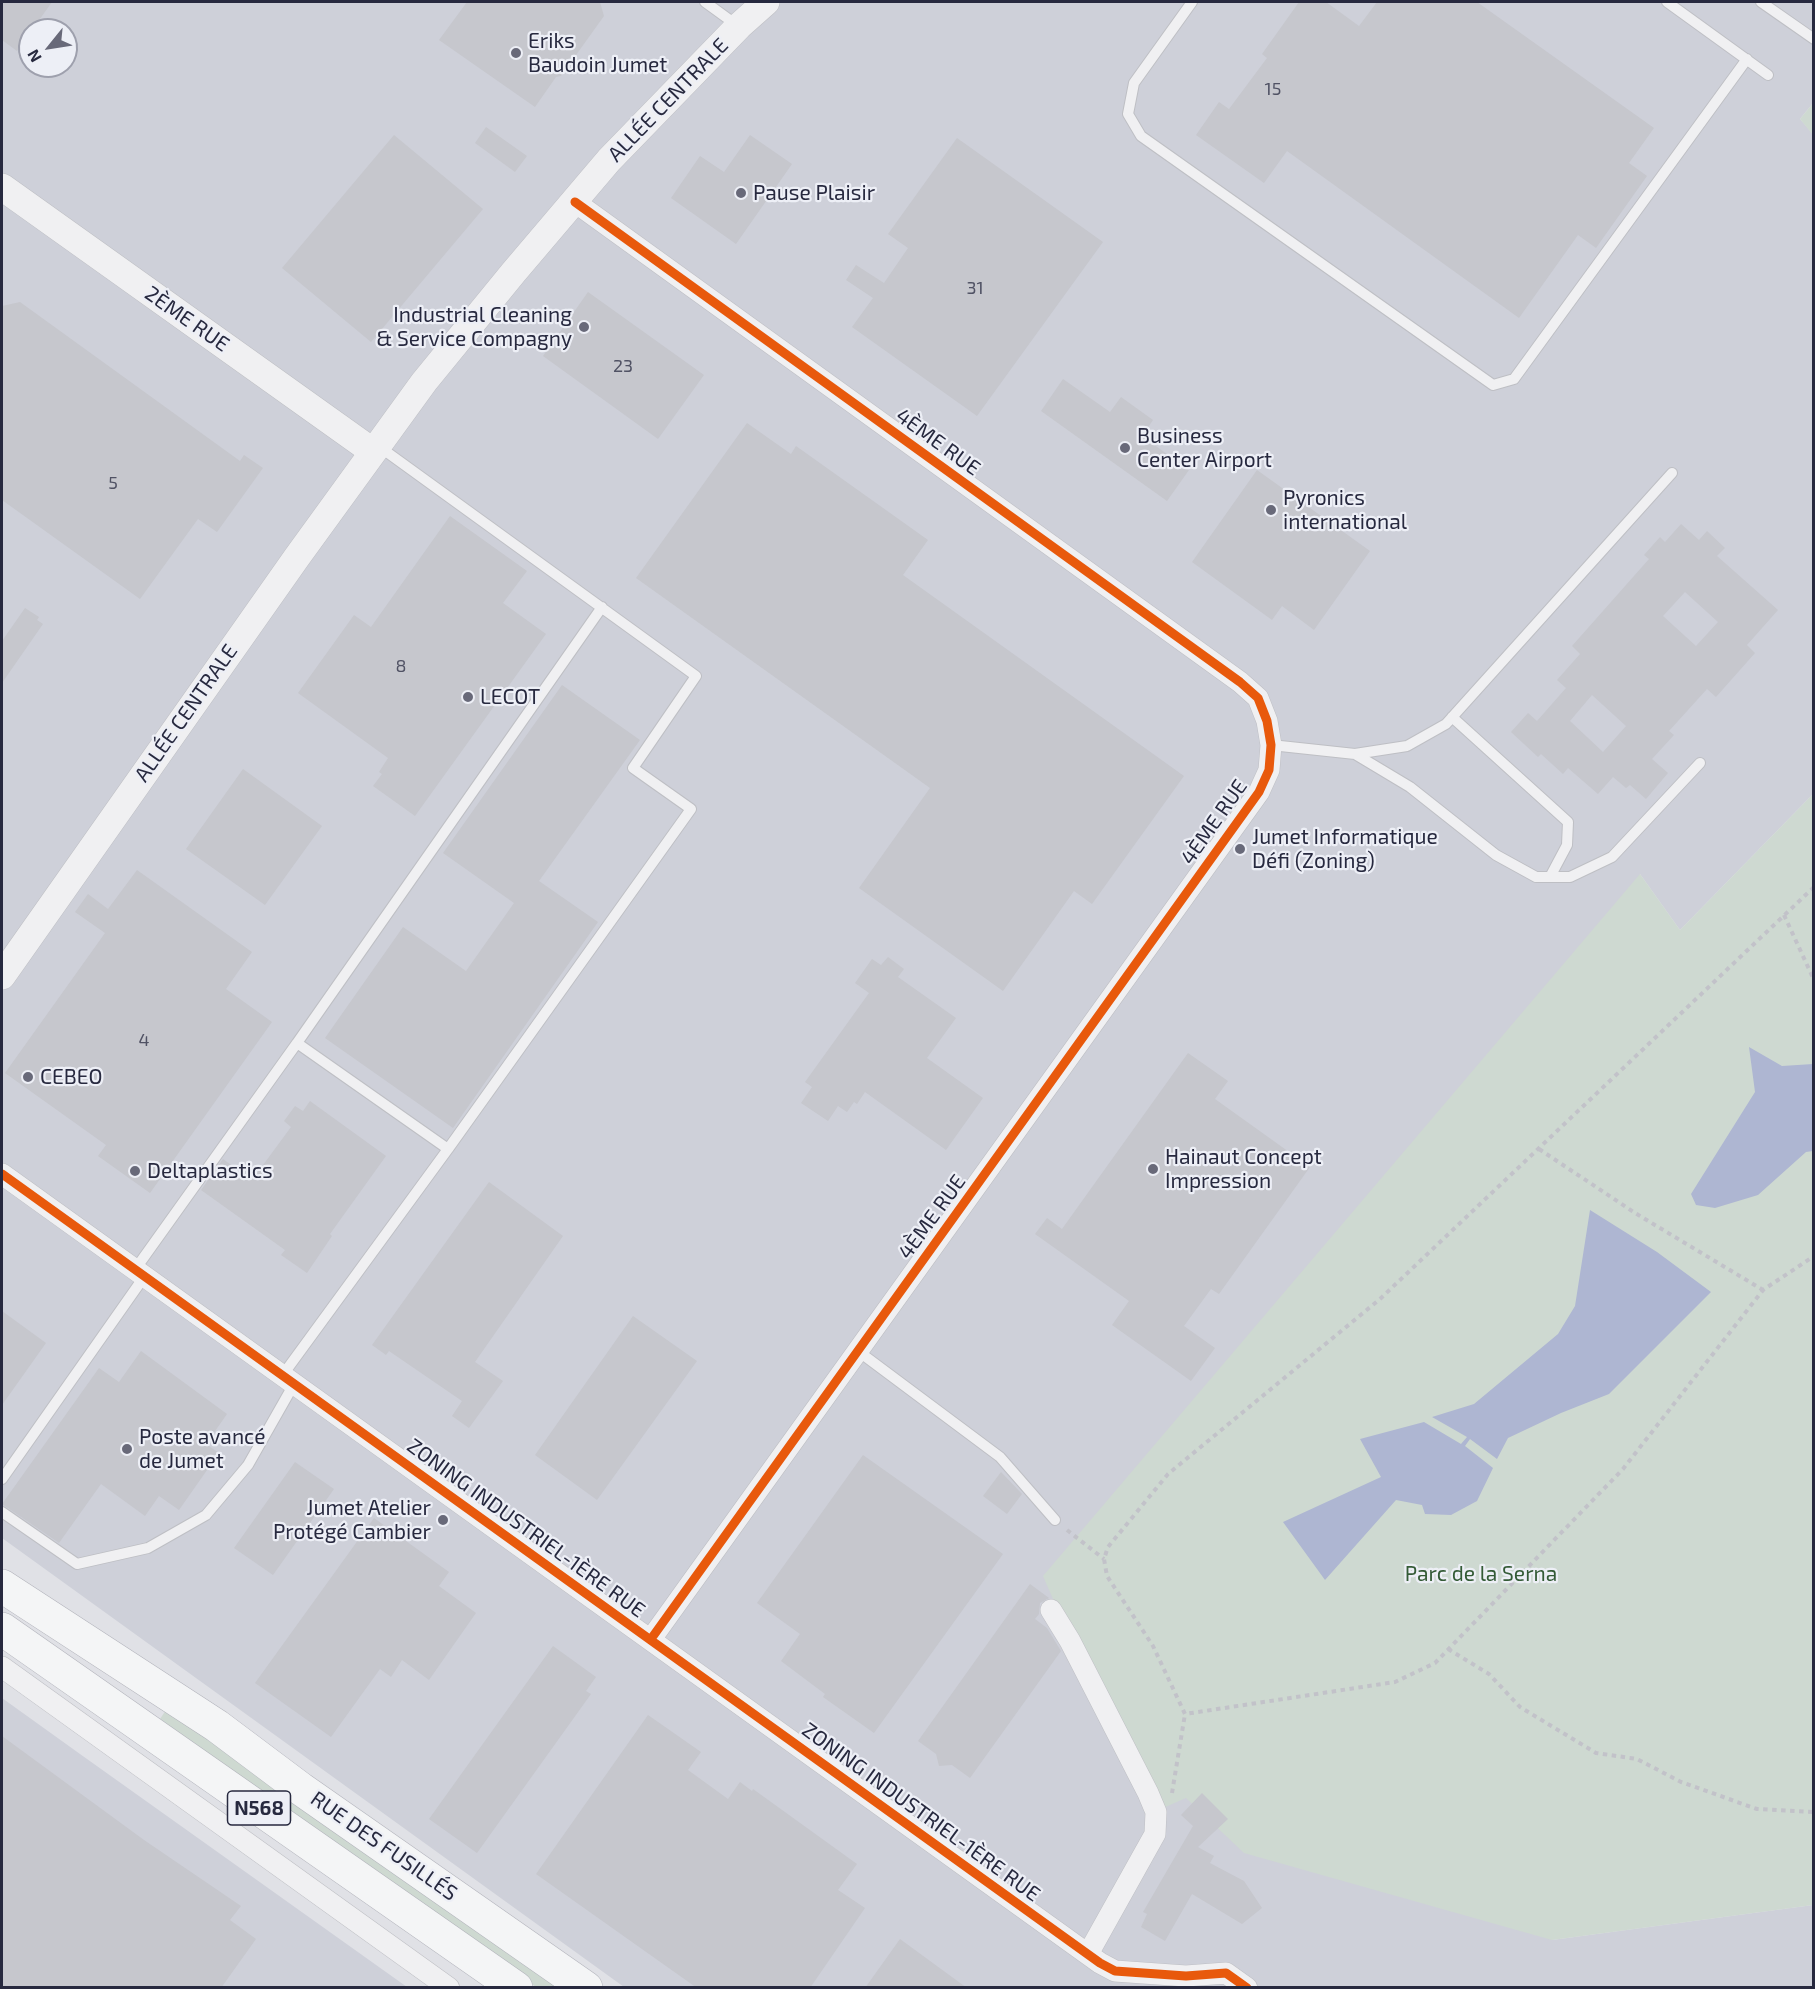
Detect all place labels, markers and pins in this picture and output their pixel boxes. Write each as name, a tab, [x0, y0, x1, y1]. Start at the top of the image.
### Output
place label: Eriks Baudoin Jumet	[528, 28, 667, 78]
marker: Eriks Baudoin Jumet	[509, 46, 523, 60]
place label: Pause Plaisir	[753, 180, 875, 206]
marker: Pause Plaisir	[734, 186, 748, 200]
place label: Industrial Cleaning & Service Compagny	[376, 302, 572, 352]
marker: Industrial Cleaning & Service Compagny	[577, 320, 591, 334]
place label: Business Center Airport	[1137, 423, 1272, 473]
marker: Business Center Airport	[1118, 441, 1132, 455]
place label: Pyronics international	[1283, 485, 1407, 535]
marker: Pyronics international	[1264, 503, 1278, 517]
place label: LECOT	[480, 684, 540, 710]
marker: LECOT	[461, 690, 475, 704]
place label: Jumet Informatique Défi (Zoning)	[1252, 824, 1438, 874]
marker: Jumet Informatique Défi (Zoning)	[1233, 842, 1247, 856]
place label: CEBEO	[40, 1064, 102, 1090]
marker: CEBEO	[21, 1070, 35, 1084]
place label: Hainaut Concept Impression	[1165, 1144, 1322, 1194]
place label: Deltaplastics	[147, 1158, 273, 1184]
marker: Hainaut Concept Impression	[1146, 1162, 1160, 1176]
marker: Deltaplastics	[128, 1164, 142, 1178]
place label: Poste avancé de Jumet	[139, 1424, 265, 1474]
marker: Poste avancé de Jumet	[120, 1442, 134, 1456]
place label: Jumet Atelier Protégé Cambier	[273, 1495, 431, 1545]
marker: Jumet Atelier Protégé Cambier	[436, 1513, 450, 1527]

